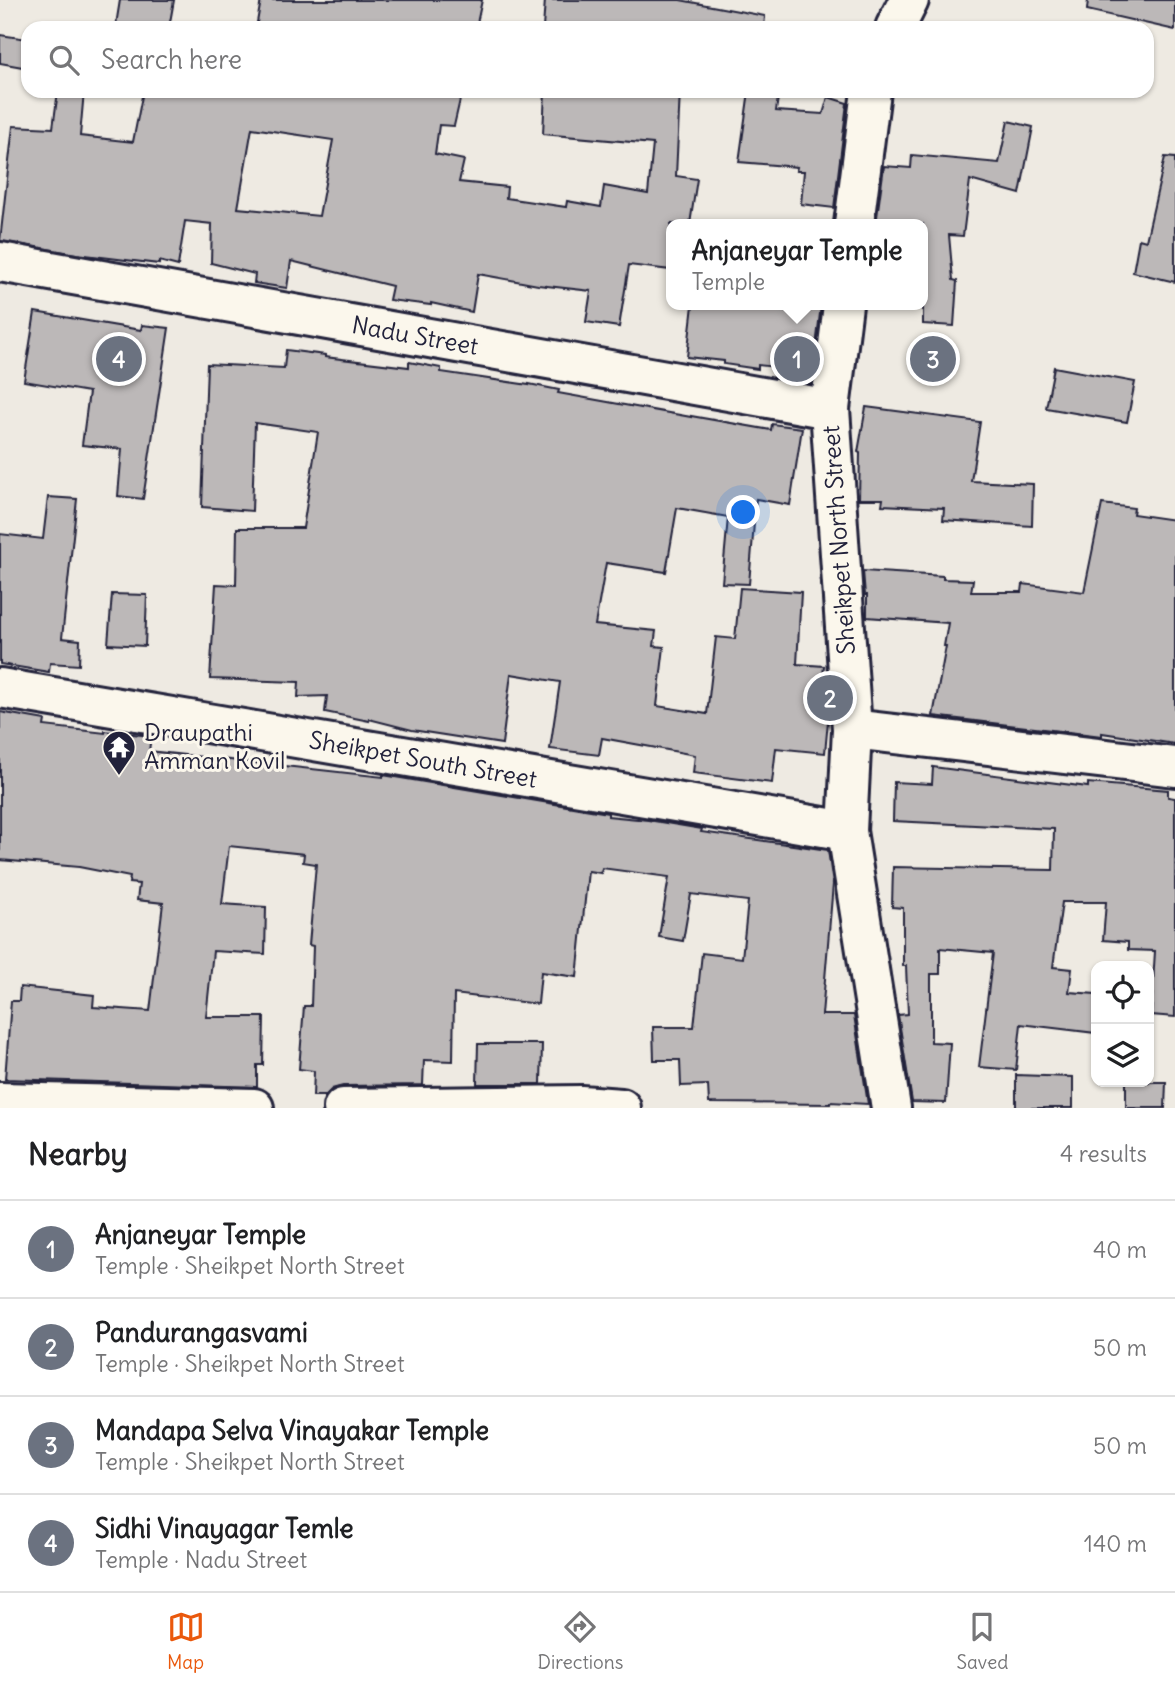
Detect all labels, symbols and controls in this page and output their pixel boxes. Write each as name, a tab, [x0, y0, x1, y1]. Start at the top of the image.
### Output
search box	[21, 21, 1154, 98]
icon: search	[45, 41, 83, 79]
text: Search here	[101, 43, 242, 76]
popup	[666, 219, 928, 310]
text: Anjaneyar Temple	[691, 234, 903, 267]
text: Temple	[691, 267, 765, 296]
street label: Nadu Street	[350, 309, 481, 361]
pin: 4	[96, 333, 142, 385]
pin: 1	[774, 333, 820, 385]
pin: 3	[910, 333, 956, 385]
street label: Sheikpet North Street	[815, 425, 861, 656]
your location	[726, 495, 760, 529]
pin: 2	[807, 672, 853, 724]
place label: Draupathi Amman Kovil	[144, 717, 285, 775]
street label: Sheikpet South Street	[307, 724, 539, 794]
temple icon: Draupathi Amman Kovil	[100, 728, 138, 777]
map controls	[1091, 961, 1154, 1087]
button: locate	[1091, 961, 1154, 1024]
button: layers	[1091, 1024, 1154, 1087]
text: Nearby	[28, 1135, 128, 1173]
text: 4 results	[1060, 1139, 1147, 1168]
text: Anjaneyar Temple	[95, 1218, 306, 1251]
text: 1	[46, 1235, 56, 1264]
text: 40 m	[1093, 1235, 1147, 1264]
text: Temple · Sheikpet North Street	[95, 1251, 405, 1280]
text: Pandurangasvami	[95, 1316, 308, 1349]
text: 2	[45, 1333, 57, 1362]
text: 50 m	[1093, 1333, 1147, 1362]
text: Temple · Sheikpet North Street	[95, 1349, 405, 1378]
text: Mandapa Selva Vinayakar Temple	[95, 1414, 489, 1447]
text: 3	[44, 1431, 58, 1460]
text: 50 m	[1093, 1431, 1147, 1460]
text: Temple · Sheikpet North Street	[95, 1447, 405, 1476]
text: Sidhi Vinayagar Temle	[95, 1512, 354, 1545]
text: 4	[44, 1529, 58, 1558]
text: 140 m	[1084, 1529, 1147, 1558]
text: Temple · Nadu Street	[95, 1545, 307, 1574]
tab: Map	[167, 1608, 205, 1674]
tab: Directions	[538, 1608, 623, 1674]
tab: Saved	[956, 1608, 1008, 1674]

